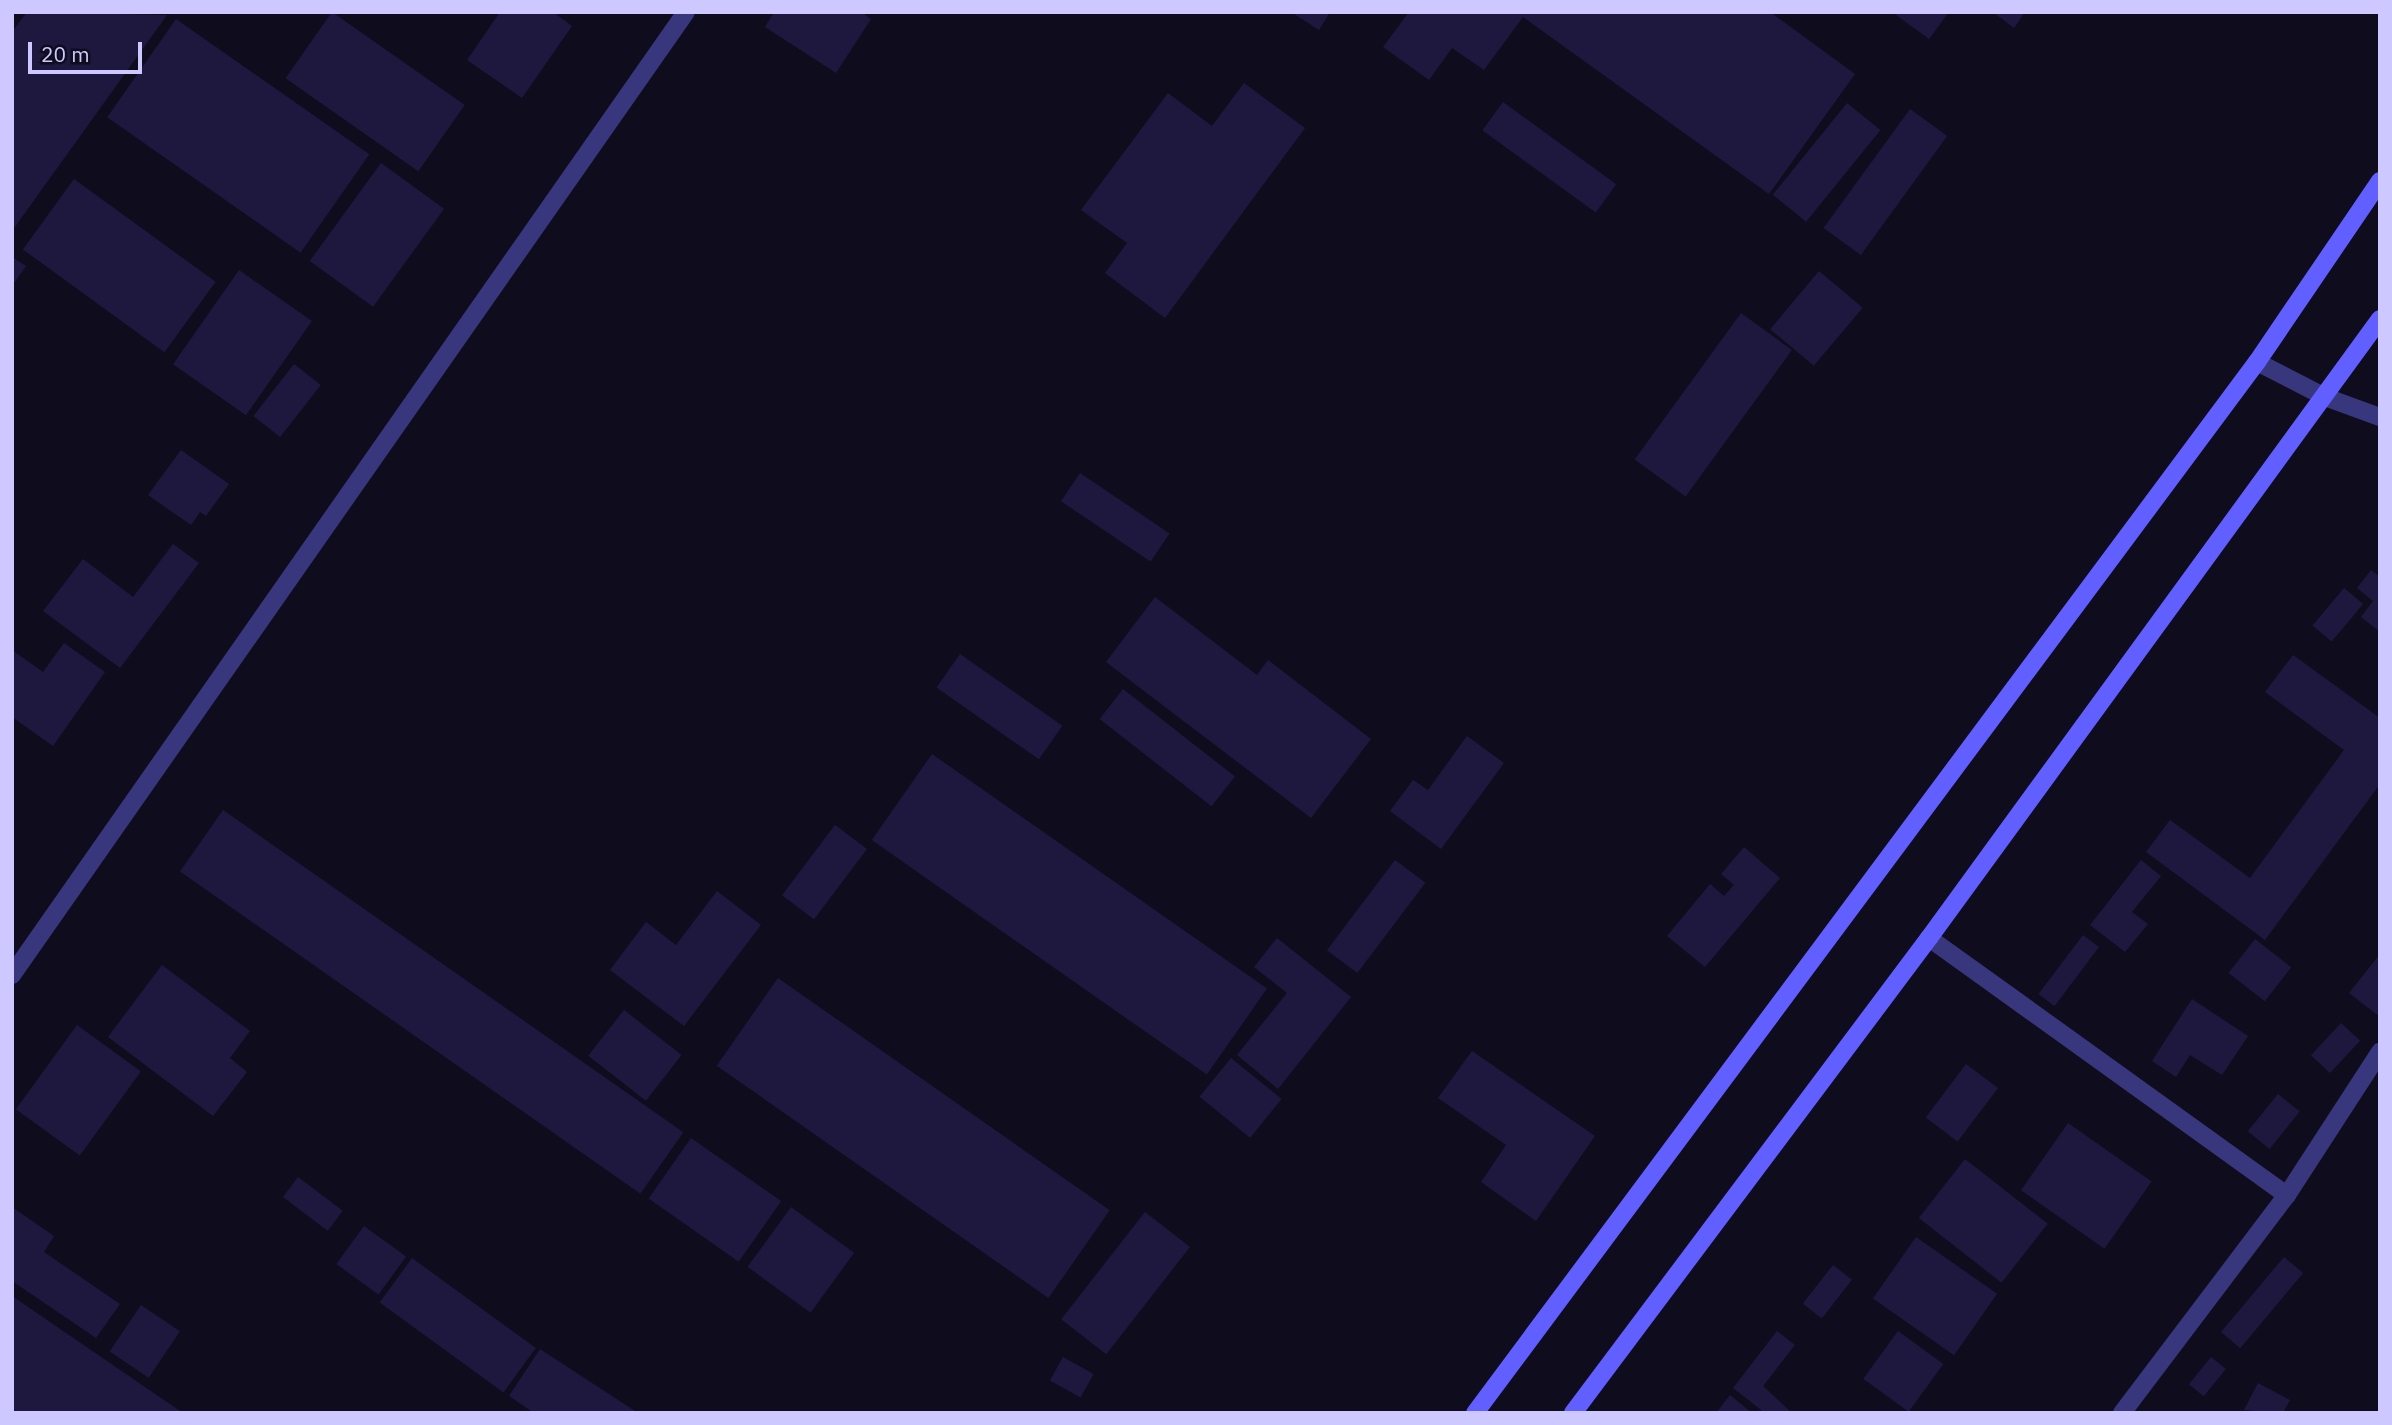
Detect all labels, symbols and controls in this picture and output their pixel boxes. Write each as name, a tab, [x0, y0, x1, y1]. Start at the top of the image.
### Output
scale bar	[32, 28, 145, 72]
text: 20 m	[41, 40, 90, 68]

